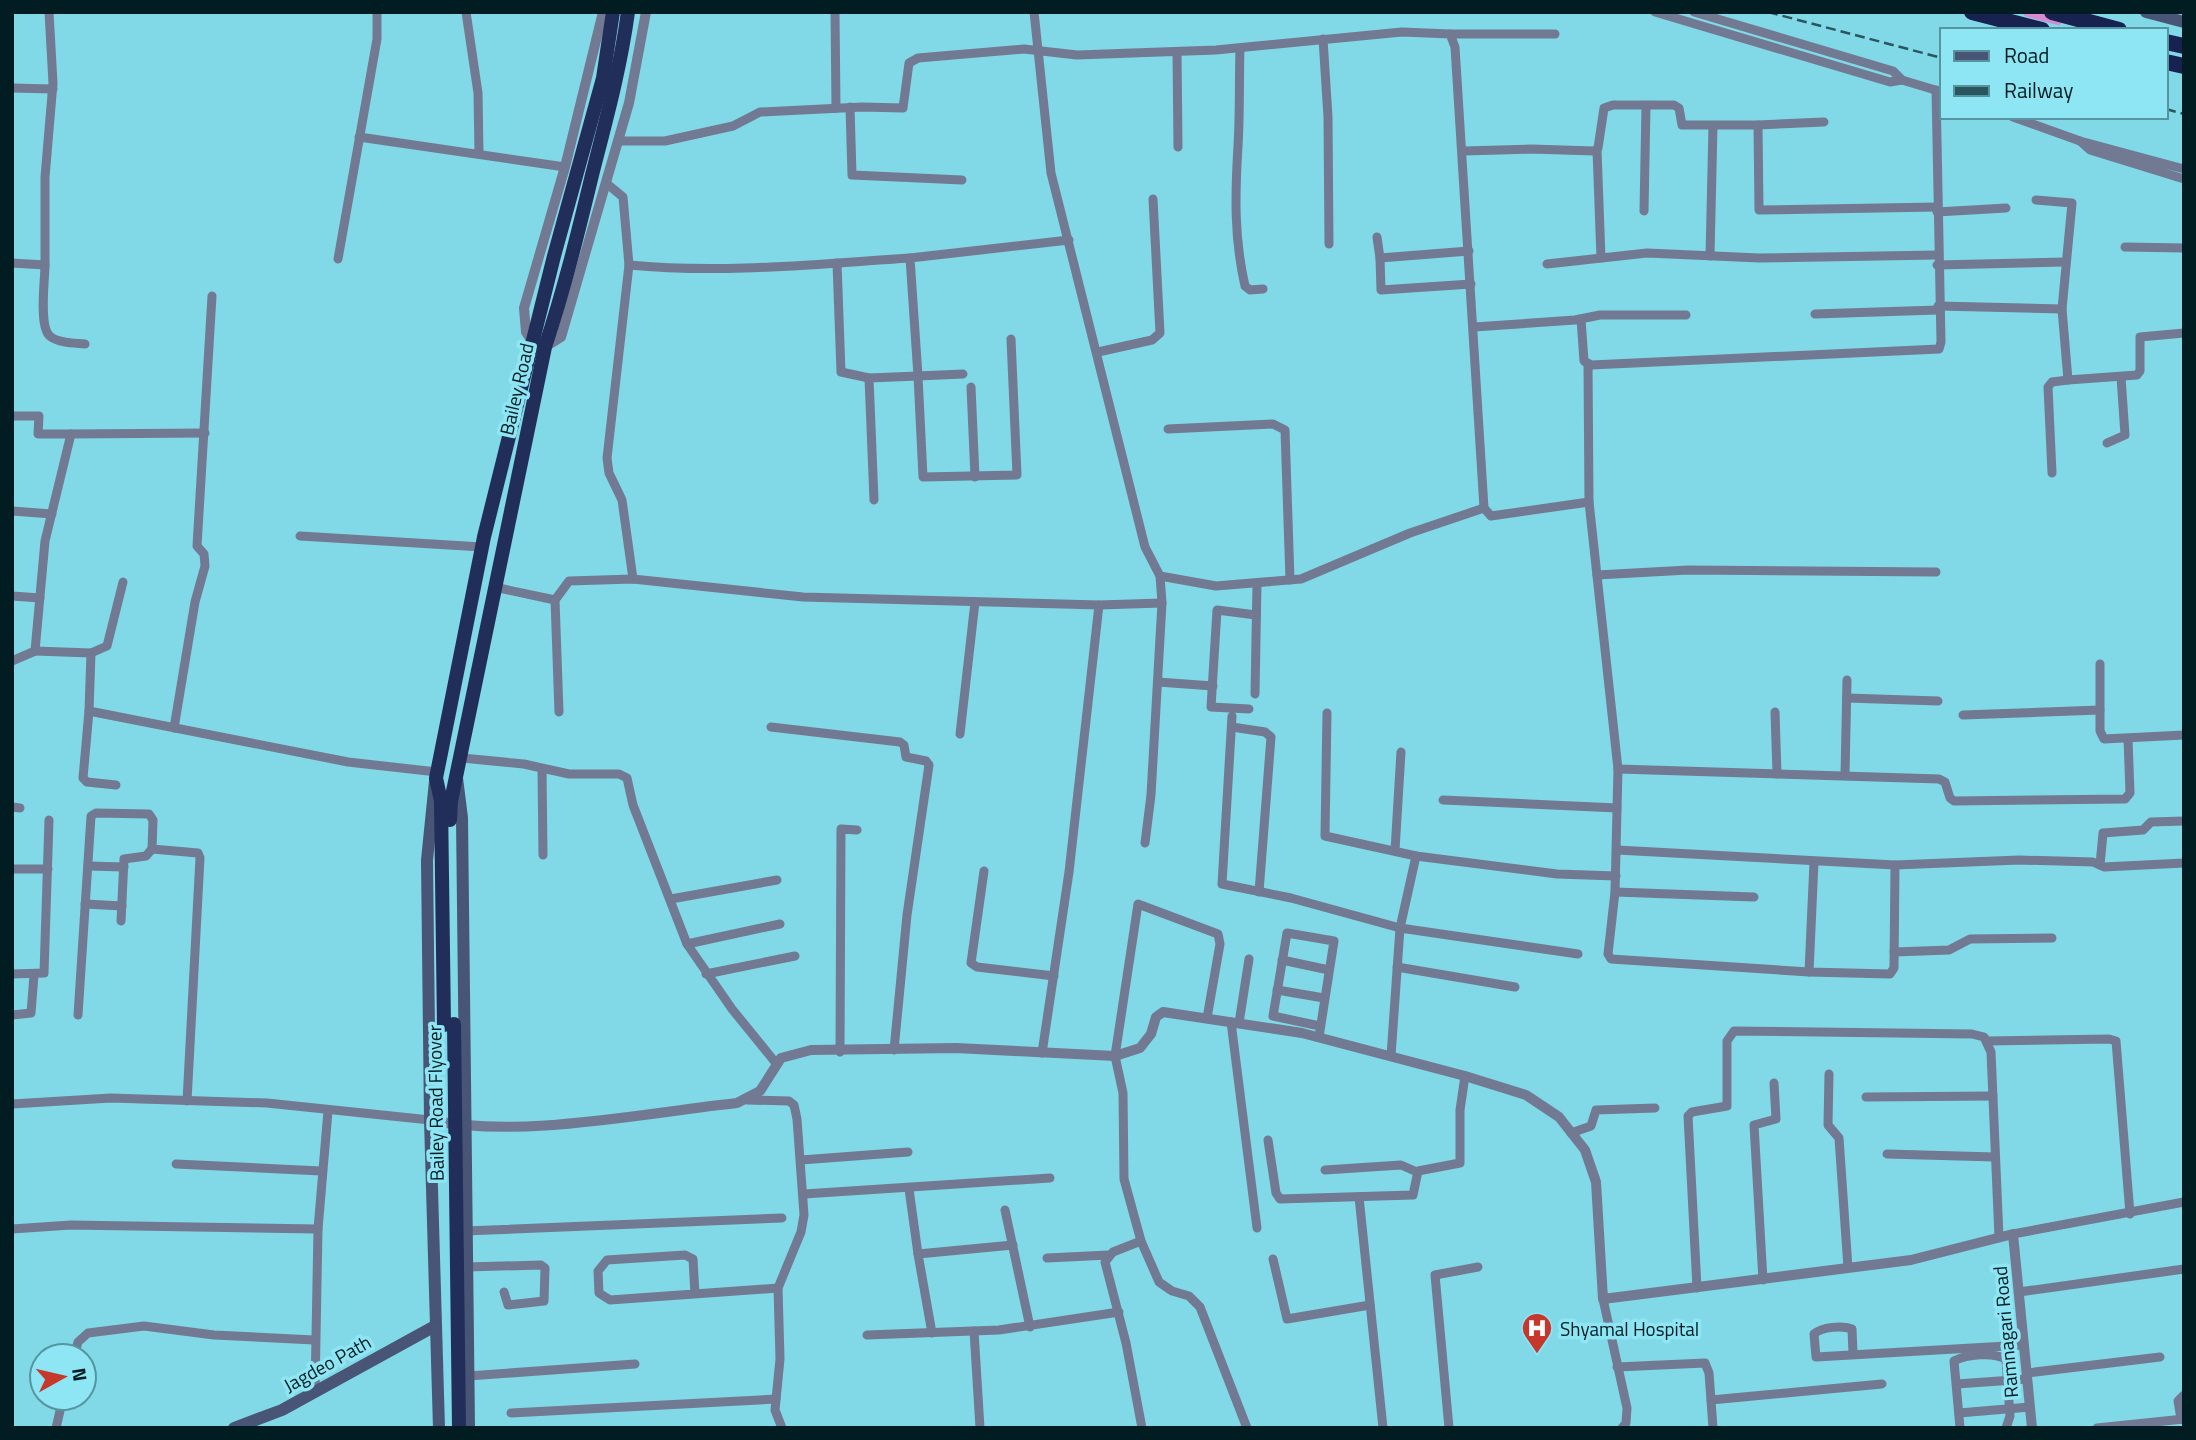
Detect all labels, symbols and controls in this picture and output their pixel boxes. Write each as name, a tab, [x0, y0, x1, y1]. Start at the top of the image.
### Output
legend	[1940, 28, 2168, 119]
text: Road	[2004, 39, 2049, 71]
text: Railway	[2004, 74, 2073, 106]
street label: Bailey Road	[491, 340, 541, 438]
street label: Bailey Road Flyover	[419, 1024, 451, 1181]
street label: Ramnagari Road	[1985, 1265, 2025, 1399]
hospital icon: Shyamal Hospital	[1520, 1311, 1554, 1355]
place label: Shyamal Hospital	[1560, 1314, 1699, 1343]
street label: Jagdeo Path	[278, 1327, 376, 1399]
north arrow	[28, 1342, 98, 1412]
text: N	[65, 1366, 96, 1383]

